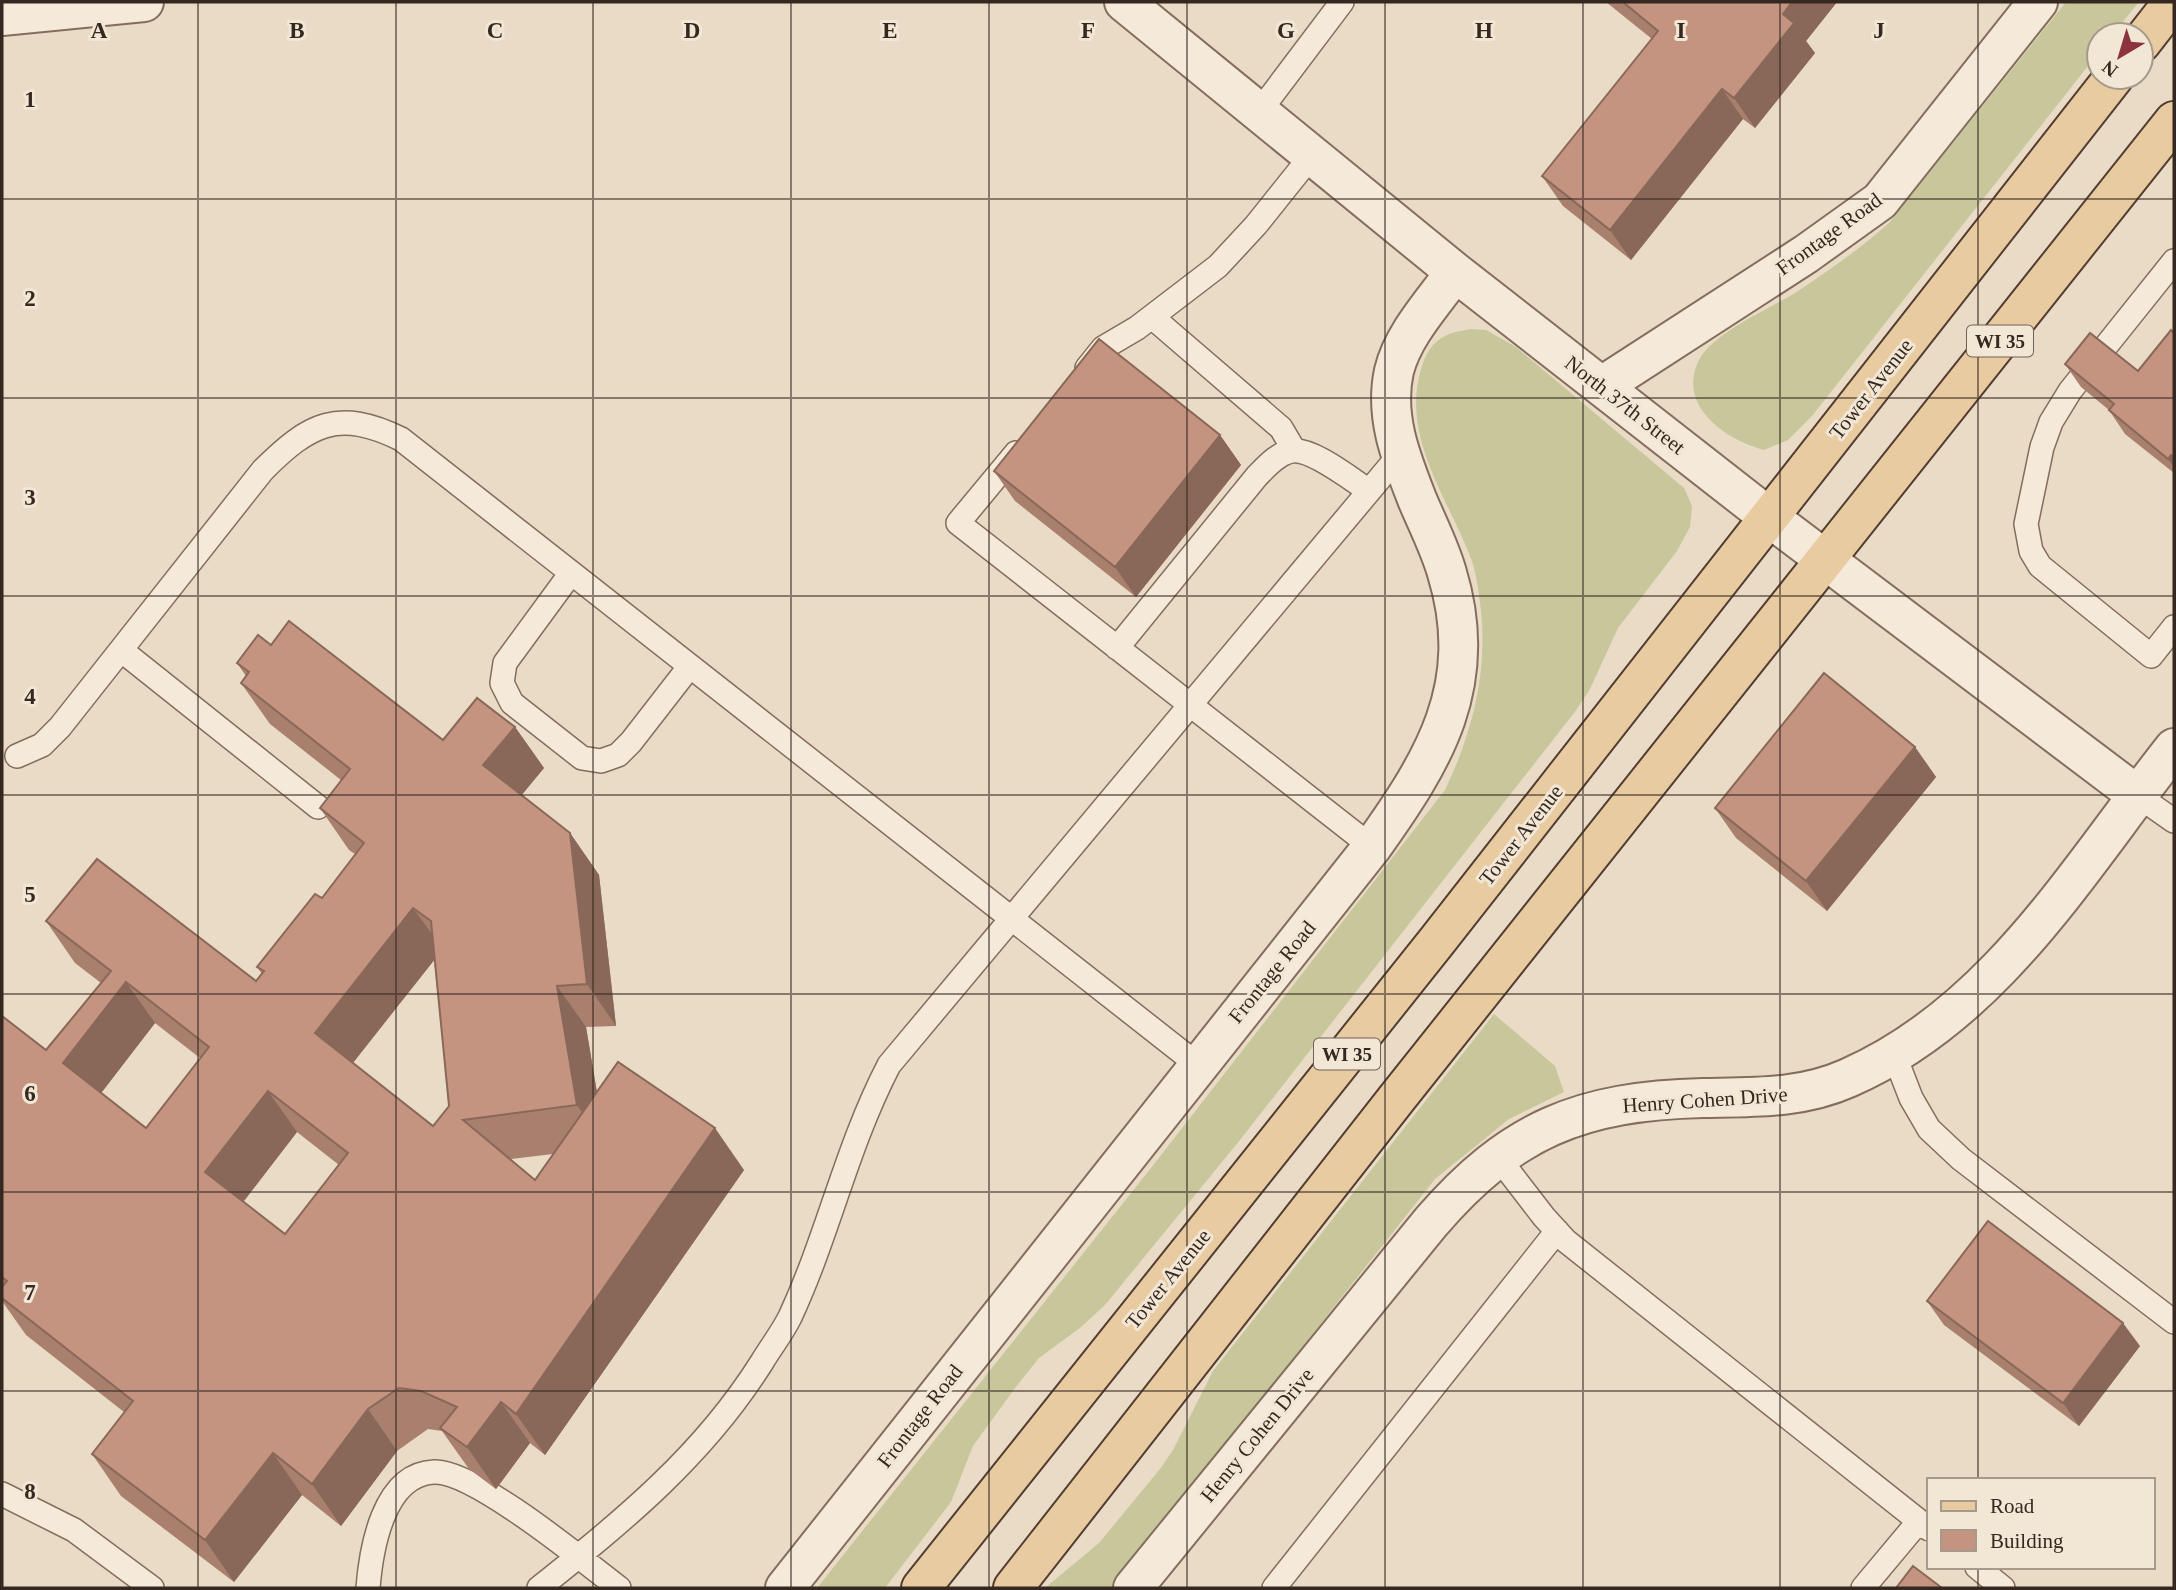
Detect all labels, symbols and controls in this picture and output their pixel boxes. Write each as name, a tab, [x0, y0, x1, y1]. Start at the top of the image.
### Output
text: A	[91, 18, 108, 43]
text: B	[289, 18, 305, 43]
text: C	[487, 18, 503, 43]
text: D	[684, 18, 700, 43]
text: E	[882, 18, 898, 43]
text: F	[1081, 18, 1095, 43]
text: G	[1277, 18, 1295, 43]
text: H	[1475, 18, 1493, 43]
text: I	[1677, 18, 1686, 43]
text: J	[1873, 18, 1885, 43]
north arrow	[2085, 21, 2155, 91]
text: N	[2098, 56, 2122, 82]
text: 1	[24, 87, 36, 112]
street label: Frontage Road	[1772, 187, 1887, 280]
text: 2	[24, 286, 36, 311]
road number: WI 35	[1967, 326, 2033, 356]
street label: Tower Avenue	[1824, 334, 1918, 444]
street label: North 37th Street	[1560, 351, 1690, 459]
text: 3	[24, 485, 36, 510]
text: 4	[24, 684, 36, 709]
street label: Tower Avenue	[1474, 780, 1568, 890]
text: 5	[24, 882, 36, 907]
street label: Frontage Road	[1224, 916, 1321, 1028]
road number: WI 35	[1314, 1038, 1380, 1070]
text: 6	[24, 1081, 36, 1106]
street label: Henry Cohen Drive	[1622, 1082, 1788, 1118]
street label: Tower Avenue	[1121, 1224, 1215, 1334]
text: 7	[24, 1280, 36, 1305]
street label: Frontage Road	[872, 1359, 968, 1472]
street label: Henry Cohen Drive	[1196, 1363, 1318, 1507]
legend	[1927, 1478, 2155, 1569]
text: 8	[24, 1479, 36, 1504]
text: Road	[1990, 1494, 2035, 1518]
text: Building	[1990, 1529, 2064, 1553]

